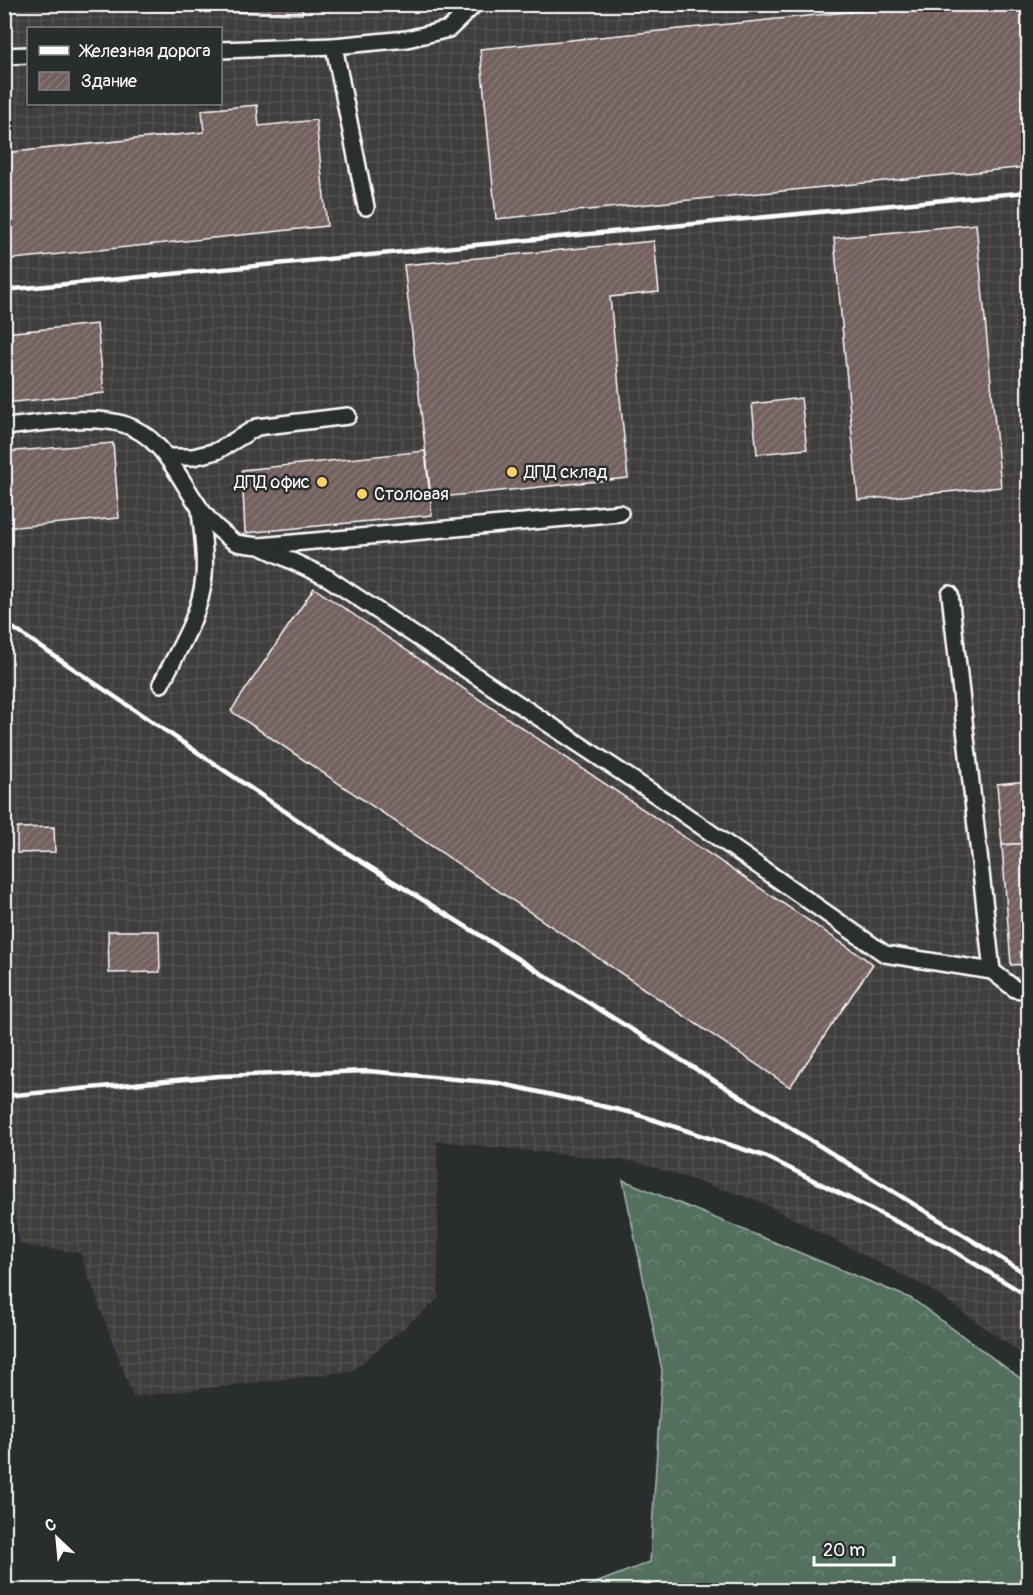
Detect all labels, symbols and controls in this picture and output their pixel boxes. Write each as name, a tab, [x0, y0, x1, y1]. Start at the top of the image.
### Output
legend	[27, 27, 222, 105]
text: Железная дорога	[78, 40, 211, 63]
text: Здание	[81, 70, 137, 93]
place label: ДПД склад	[523, 461, 608, 484]
marker: ДПД склад	[505, 465, 519, 479]
place label: ДПД офис	[233, 471, 310, 494]
marker: ДПД офис	[315, 475, 329, 489]
place label: Столовая	[374, 483, 449, 506]
marker: Столовая	[355, 487, 369, 501]
north arrow	[27, 1508, 87, 1568]
text: С	[42, 1514, 60, 1537]
scale bar	[814, 1529, 894, 1567]
text: 20 m	[823, 1539, 865, 1562]

